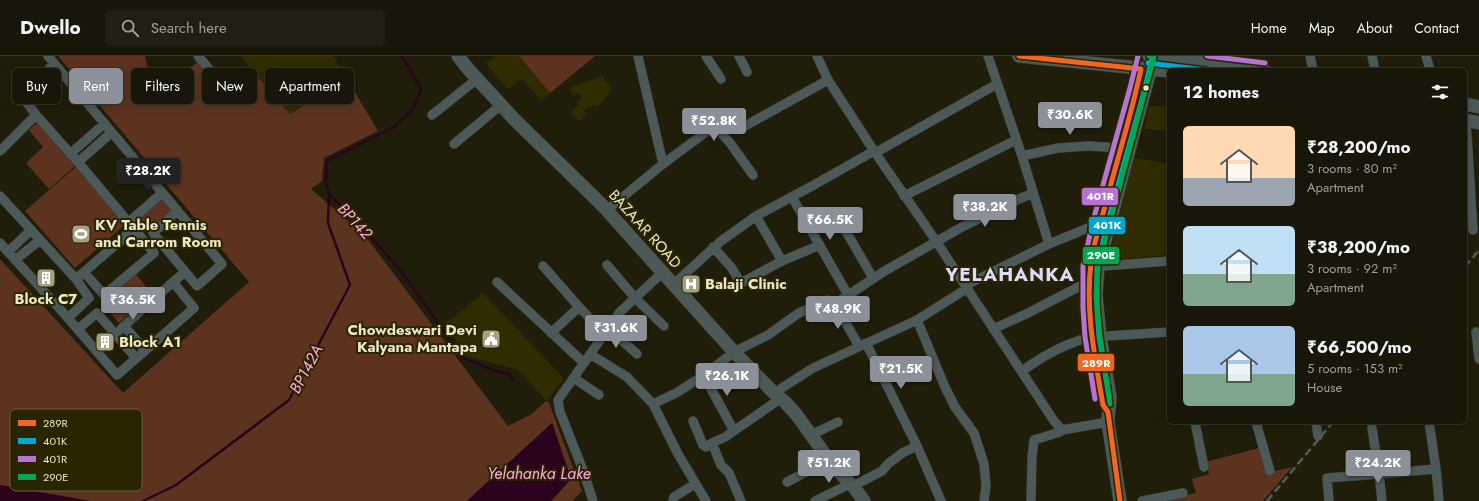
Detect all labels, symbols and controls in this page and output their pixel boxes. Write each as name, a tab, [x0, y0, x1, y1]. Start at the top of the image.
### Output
search box	[105, 10, 385, 46]
text: Dwello	[20, 14, 81, 41]
icon: search	[119, 17, 141, 39]
text: Search here	[151, 17, 227, 39]
text: Home	[1251, 18, 1287, 38]
text: Map	[1309, 18, 1335, 38]
text: About	[1357, 18, 1392, 38]
text: Contact	[1414, 18, 1459, 38]
chip: Buy	[12, 68, 61, 104]
chip: Rent	[69, 68, 123, 104]
chip: Filters	[131, 68, 194, 104]
chip: New	[202, 68, 257, 104]
chip: Apartment	[265, 68, 354, 104]
text: 12 homes	[1183, 80, 1259, 104]
icon: filters	[1429, 81, 1451, 103]
unlabelled marker	[1141, 83, 1151, 93]
pin: ₹30.6K	[1037, 102, 1103, 136]
text: ₹30.6K	[1047, 105, 1093, 124]
pin: ₹52.8K	[681, 108, 747, 142]
text: ₹52.8K	[691, 111, 737, 130]
text: ₹28,200/mo	[1307, 135, 1411, 159]
icon: home	[1215, 142, 1263, 190]
pin: ₹28.2K	[115, 158, 181, 192]
text: 3 rooms · 80 m²	[1307, 159, 1397, 178]
text: ₹28.2K	[125, 161, 171, 180]
text: Apartment	[1307, 178, 1364, 197]
street label: BAZAAR ROAD	[604, 185, 686, 273]
line badge: 401R	[1081, 187, 1119, 206]
text: 401R	[1086, 188, 1115, 204]
pin: ₹38.2K	[952, 194, 1018, 228]
text: ₹38.2K	[962, 197, 1008, 216]
water label: BP142	[332, 198, 379, 245]
pin: ₹66.5K	[797, 207, 863, 241]
text: ₹66.5K	[807, 210, 853, 229]
place label: KV Table Tennis and Carrom Room	[95, 214, 222, 253]
line badge: 401K	[1088, 216, 1126, 235]
text: 401K	[1093, 217, 1121, 233]
sports icon: KV Table Tennis and Carrom Room	[70, 223, 92, 245]
text: ₹38,200/mo	[1307, 235, 1410, 259]
icon: home	[1215, 242, 1263, 290]
line badge: 290E	[1082, 246, 1120, 265]
text: 290E	[1087, 247, 1115, 263]
text: 3 rooms · 92 m²	[1307, 259, 1397, 278]
district label: YELAHANKA	[945, 261, 1074, 288]
building icon: Block C7	[35, 267, 57, 289]
hospital icon: Balaji Clinic	[680, 273, 702, 295]
place label: Balaji Clinic	[705, 273, 787, 295]
text: Apartment	[1307, 278, 1364, 297]
pin: ₹36.5K	[100, 287, 166, 321]
place label: Block C7	[15, 288, 78, 310]
text: ₹36.5K	[110, 290, 156, 309]
pin: ₹48.9K	[805, 296, 871, 330]
text: ₹48.9K	[815, 299, 861, 318]
pin: ₹31.6K	[583, 315, 649, 349]
text: ₹31.6K	[594, 318, 638, 337]
place label: Chowdeswari Devi Kalyana Mantapa	[348, 319, 477, 358]
public building icon: Chowdeswari Devi Kalyana Mantapa	[480, 328, 502, 350]
building icon: Block A1	[94, 331, 116, 353]
place label: Block A1	[119, 331, 181, 353]
text: ₹66,500/mo	[1307, 335, 1412, 359]
water label: BP142A	[284, 341, 328, 397]
icon: home	[1215, 342, 1263, 390]
line badge: 289R	[1077, 353, 1115, 372]
text: 289R	[1082, 355, 1111, 371]
pin: ₹21.5K	[868, 356, 934, 390]
text: ₹21.5K	[879, 359, 923, 378]
text: 5 rooms · 153 m²	[1307, 359, 1403, 378]
pin: ₹26.1K	[694, 363, 760, 397]
text: ₹26.1K	[705, 366, 749, 385]
text: House	[1307, 378, 1342, 397]
legend	[10, 409, 142, 491]
text: 289R	[43, 415, 69, 431]
text: 401K	[43, 433, 68, 449]
pin: ₹51.2K	[796, 450, 862, 484]
pin: ₹24.2K	[1345, 450, 1411, 484]
text: 401R	[43, 451, 68, 467]
text: ₹51.2K	[807, 453, 851, 472]
text: ₹24.2K	[1355, 453, 1401, 472]
water label: Yelahanka Lake	[487, 462, 591, 485]
text: 290E	[43, 469, 68, 485]

